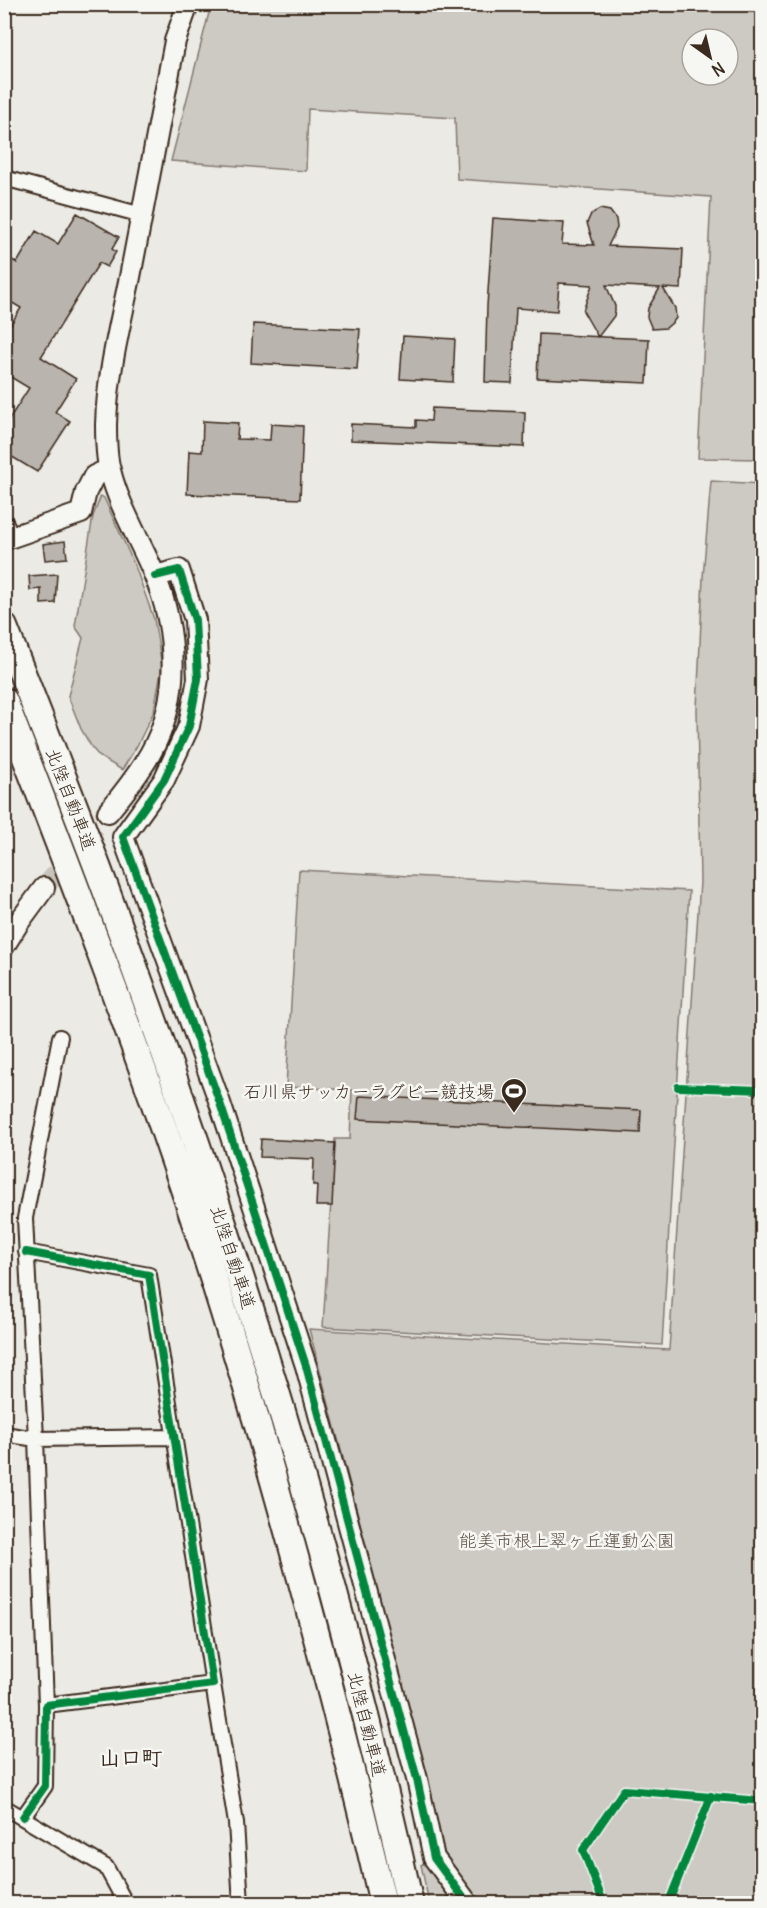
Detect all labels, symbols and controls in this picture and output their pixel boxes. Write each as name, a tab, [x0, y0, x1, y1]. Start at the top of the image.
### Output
north arrow	[680, 27, 740, 87]
text: N	[708, 58, 729, 81]
street label: 北陸自動車道	[41, 744, 101, 854]
sports icon: 石川県サッカーラグビー競技場	[499, 1076, 529, 1114]
place label: 石川県サッカーラグビー競技場	[244, 1080, 494, 1103]
street label: 北陸自動車道	[205, 1202, 261, 1312]
park label: 能美市根上翠ヶ丘運動公園	[459, 1529, 675, 1552]
street label: 北陸自動車道	[343, 1669, 391, 1779]
district label: 山口町	[100, 1744, 163, 1771]

